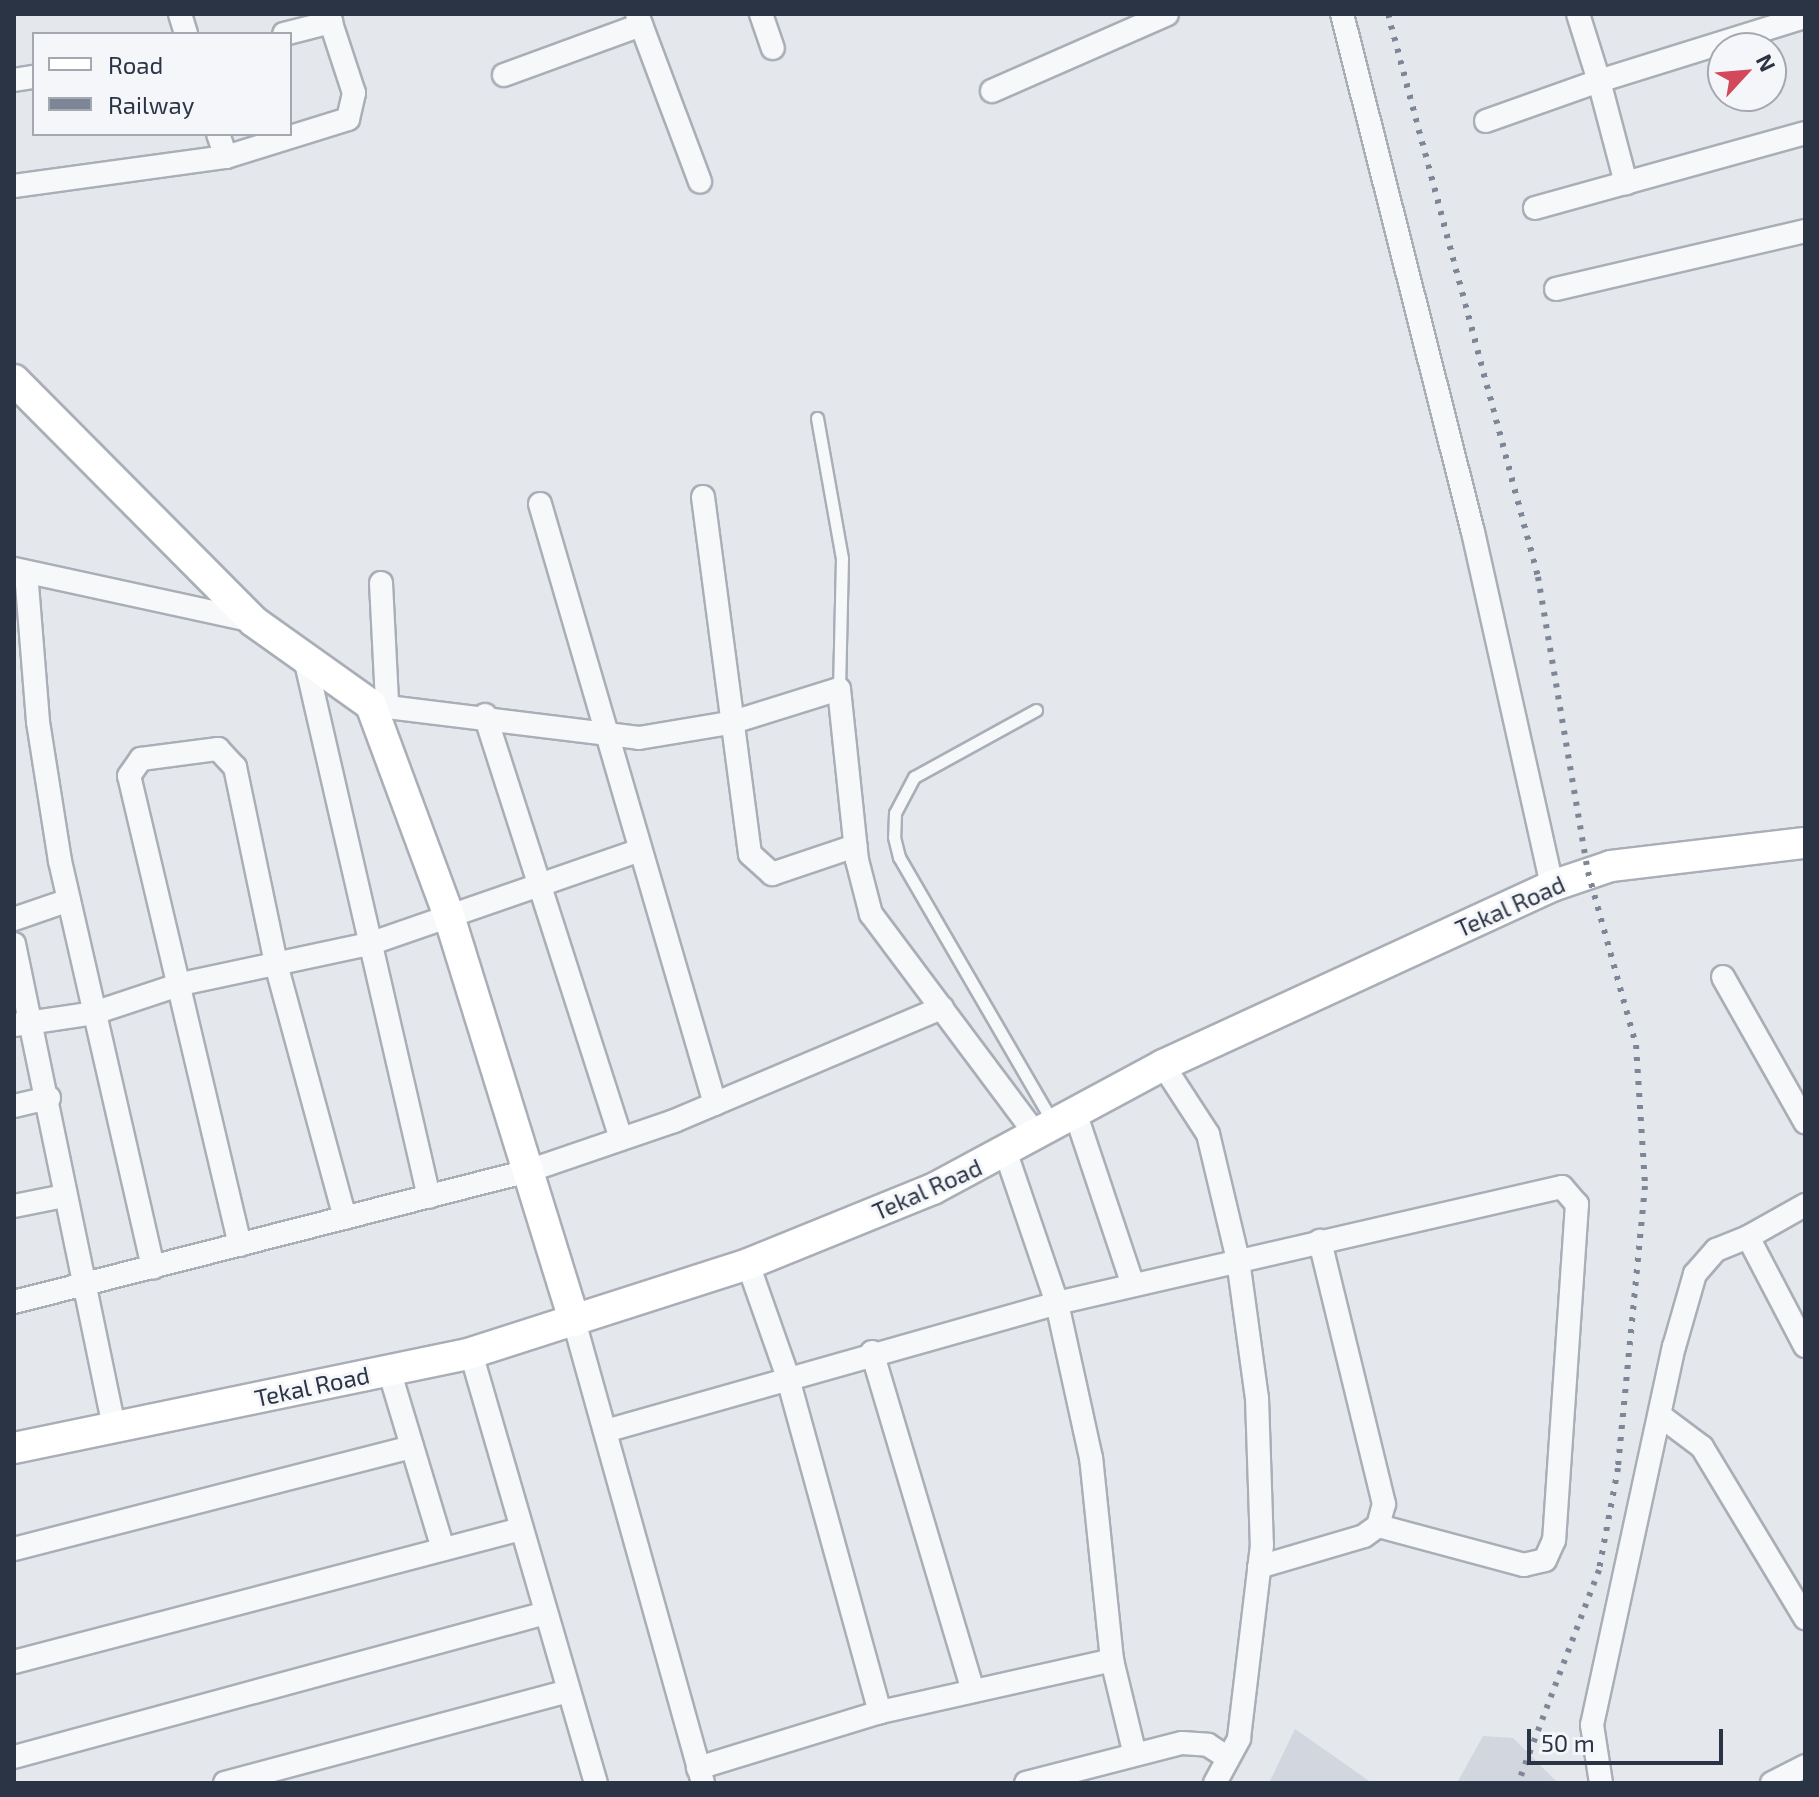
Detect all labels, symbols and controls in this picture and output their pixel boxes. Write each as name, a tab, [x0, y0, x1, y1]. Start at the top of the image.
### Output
legend	[32, 32, 292, 136]
north arrow	[1707, 32, 1787, 112]
text: Road	[108, 50, 163, 79]
text: N	[1752, 50, 1782, 75]
text: Railway	[108, 90, 194, 119]
street label: Tekal Road	[1451, 869, 1569, 943]
street label: Tekal Road	[868, 1152, 986, 1226]
street label: Tekal Road	[252, 1360, 372, 1412]
scale bar	[1531, 1713, 1727, 1763]
text: 50 m	[1541, 1728, 1595, 1757]

